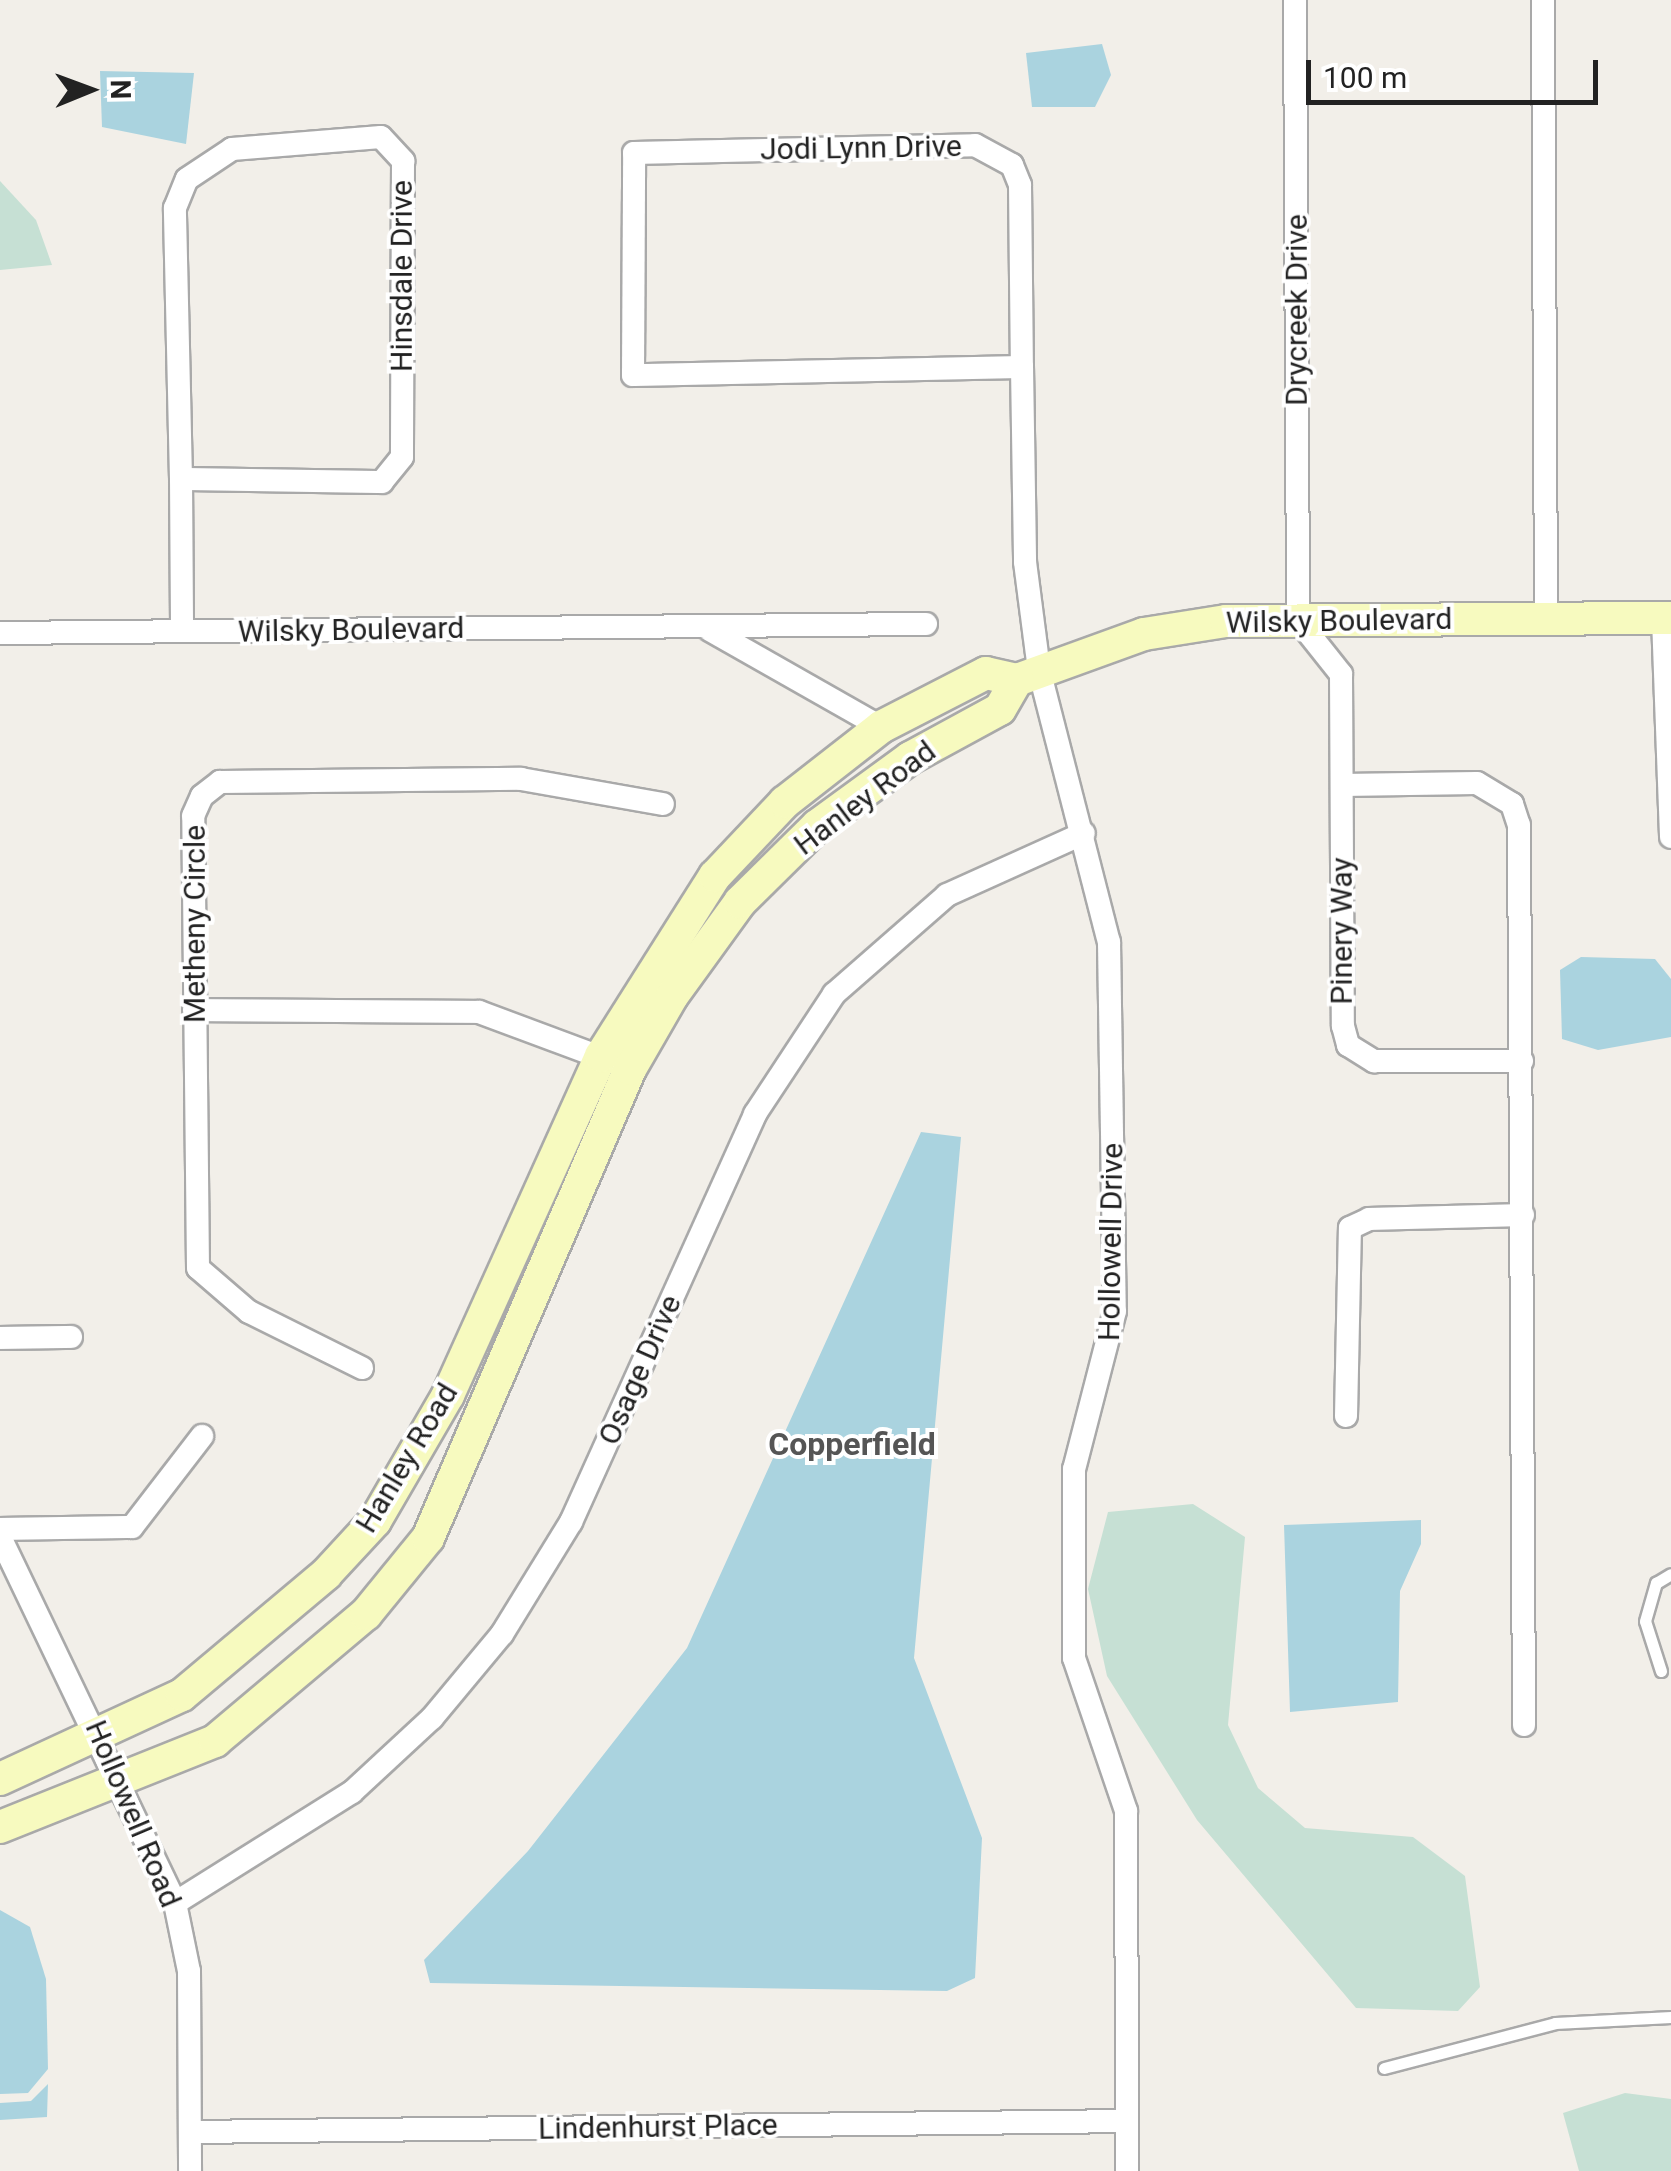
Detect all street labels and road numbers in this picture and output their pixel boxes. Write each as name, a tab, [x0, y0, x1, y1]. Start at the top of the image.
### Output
street label: Jodi Lynn Drive	[760, 128, 962, 168]
street label: Hinsdale Drive	[384, 180, 420, 372]
street label: Drycreek Drive	[1279, 214, 1315, 406]
street label: Wilsky Boulevard	[1226, 601, 1452, 641]
street label: Wilsky Boulevard	[238, 610, 464, 650]
street label: Hanley Road	[787, 733, 943, 863]
street label: Metheny Circle	[177, 825, 213, 1023]
street label: Pinery Way	[1324, 857, 1360, 1005]
street label: Hollowell Drive	[1091, 1143, 1131, 1341]
street label: Osage Drive	[591, 1290, 689, 1450]
street label: Hanley Road	[348, 1377, 466, 1539]
street label: Hollowell Road	[77, 1715, 189, 1913]
street label: Lindenhurst Place	[538, 2107, 778, 2147]

